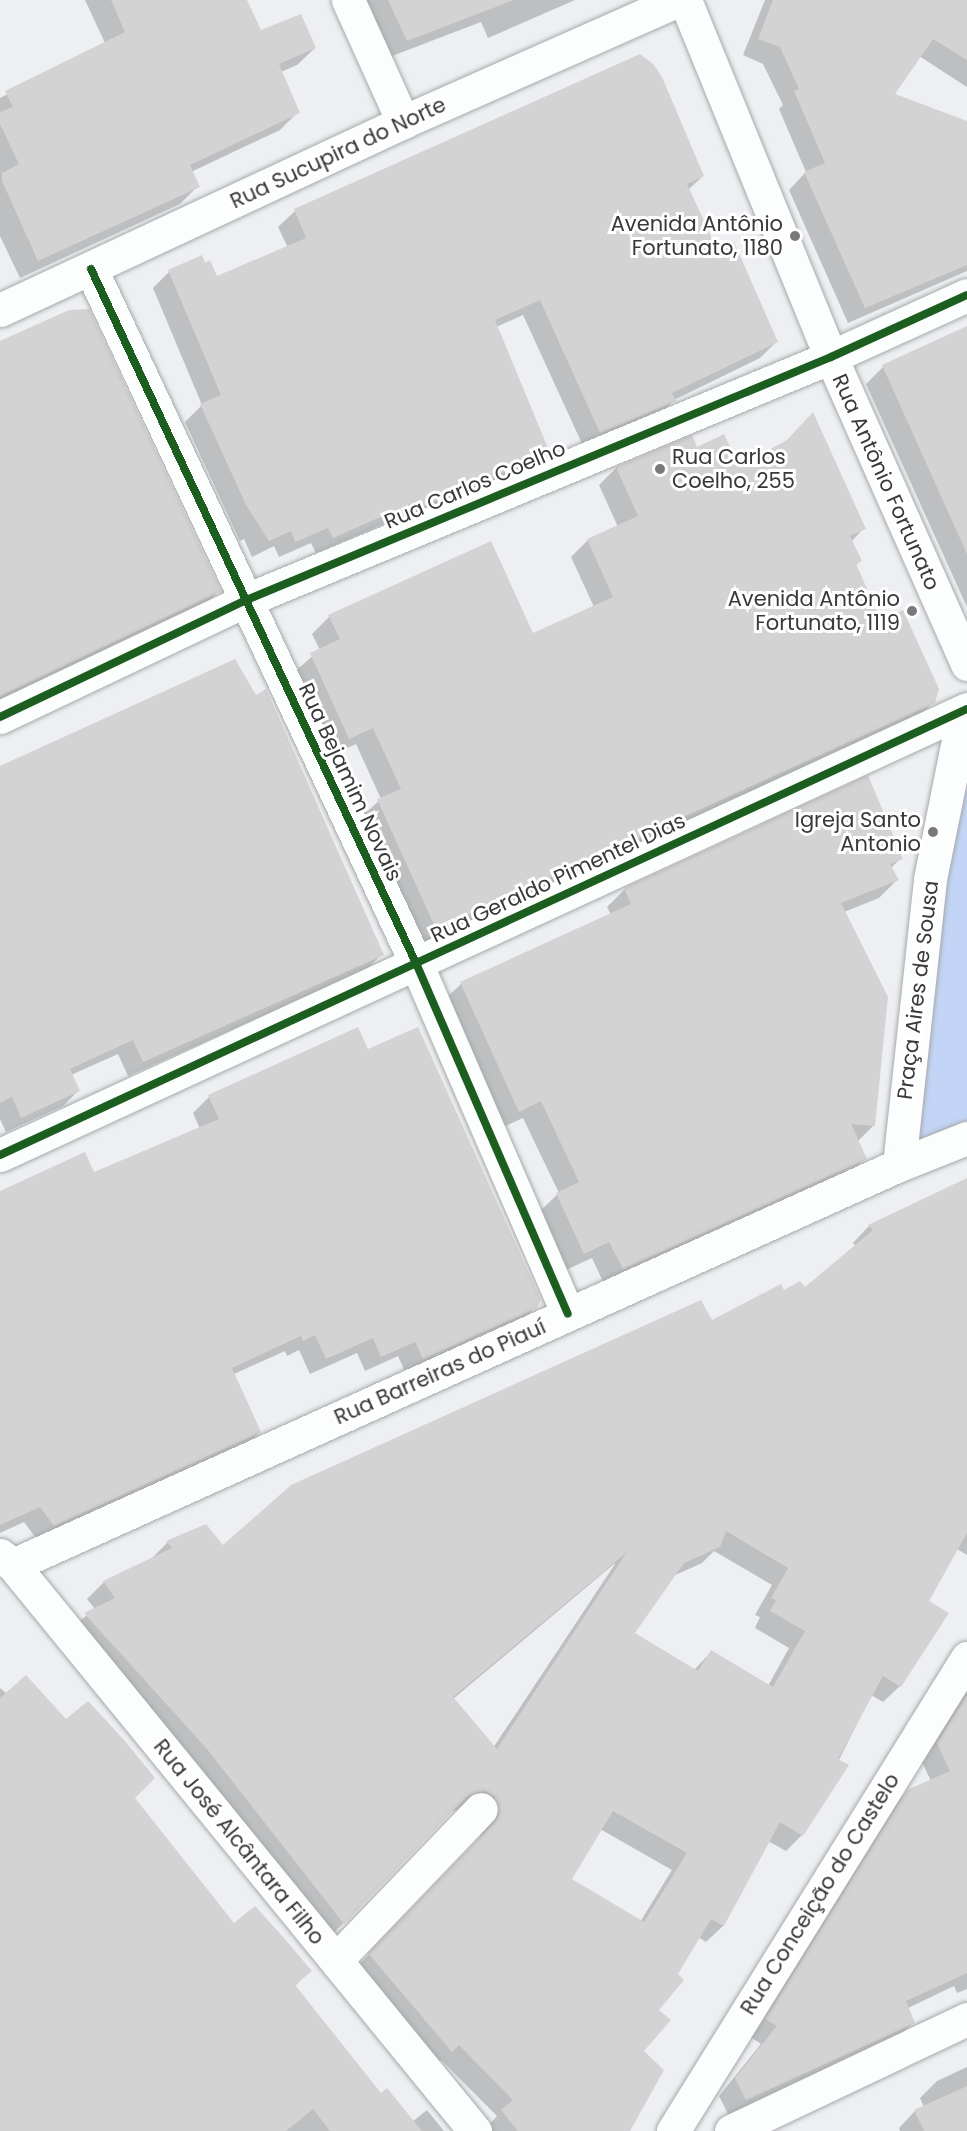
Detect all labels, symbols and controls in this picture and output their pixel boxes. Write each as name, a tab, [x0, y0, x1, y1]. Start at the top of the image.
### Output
street label: Rua Sucupira do Norte	[226, 92, 450, 214]
place label: Avenida Antônio Fortunato, 1180	[611, 211, 783, 261]
marker: Avenida Antônio Fortunato, 1180	[788, 229, 802, 243]
street label: Rua Antônio Fortunato	[827, 370, 945, 594]
street label: Rua Carlos Coelho	[381, 435, 569, 535]
place label: Rua Carlos Coelho, 255	[672, 444, 795, 494]
marker: Rua Carlos Coelho, 255	[653, 462, 667, 476]
place label: Avenida Antônio Fortunato, 1119	[728, 586, 900, 636]
marker: Avenida Antônio Fortunato, 1119	[905, 604, 919, 618]
street label: Rua Bejamim Novais	[293, 679, 407, 885]
place label: Igreja Santo Antonio	[795, 807, 921, 857]
street label: Rua Geraldo Pimentel Dias	[427, 808, 689, 948]
marker: Igreja Santo Antonio	[926, 825, 940, 839]
street label: Praça Aires de Sousa	[892, 879, 944, 1101]
street label: Rua Barreiras do Piauí	[330, 1314, 550, 1430]
street label: Rua José Alcântara Filho	[148, 1734, 330, 1950]
street label: Rua Conceição do Castelo	[735, 1769, 905, 2019]

